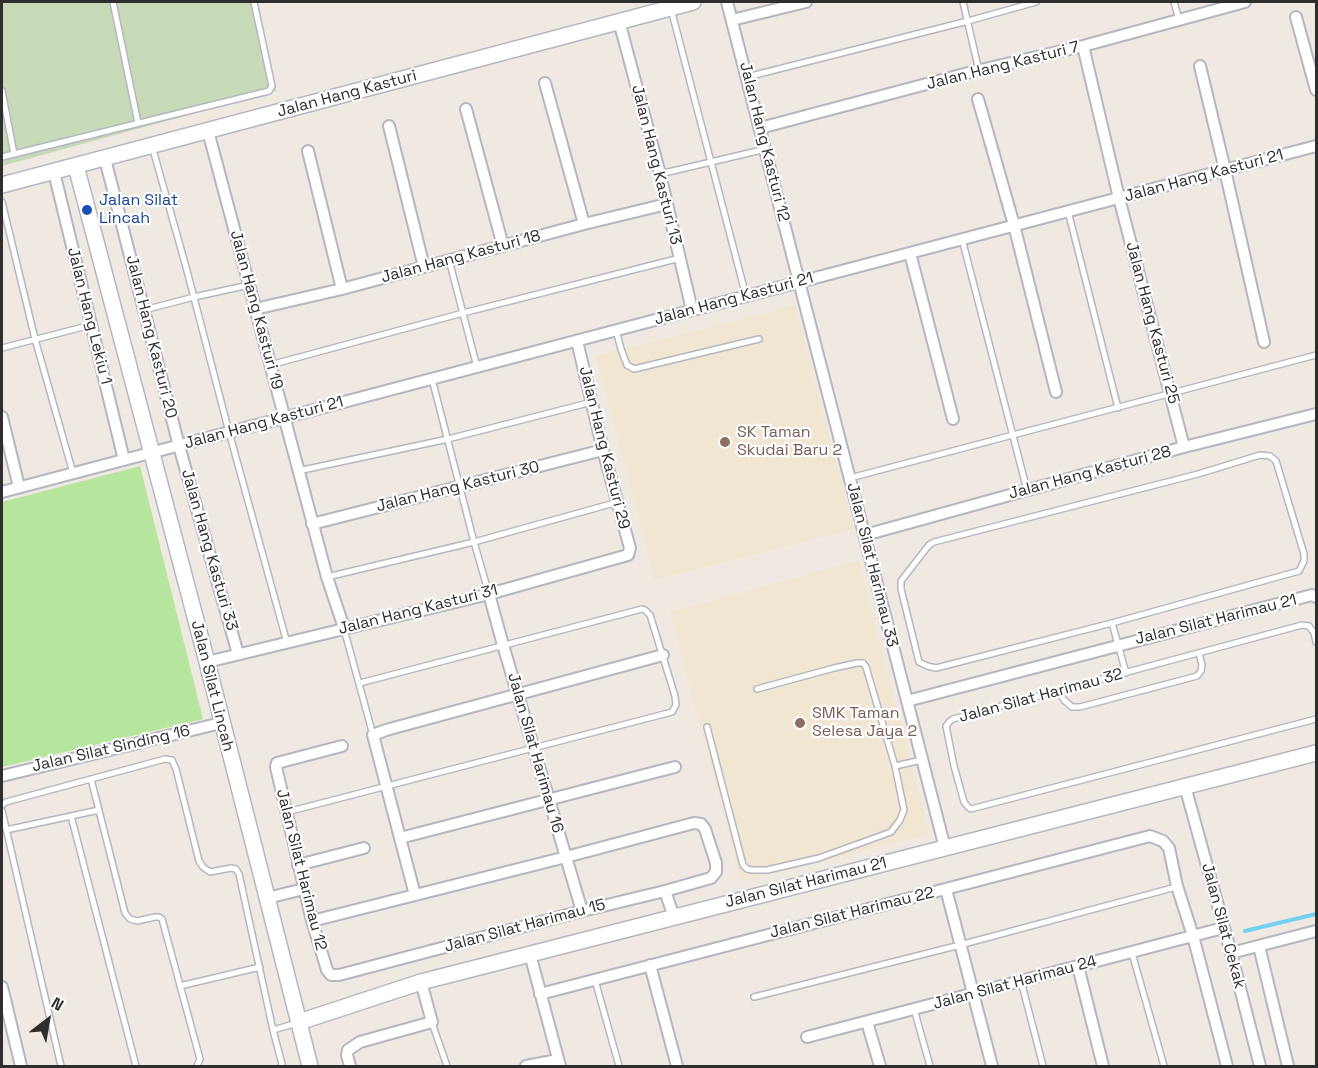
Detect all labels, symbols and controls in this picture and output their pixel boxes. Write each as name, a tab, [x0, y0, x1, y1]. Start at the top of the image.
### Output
street label: Jalan Hang Kasturi 7	[925, 38, 1081, 94]
street label: Jalan Hang Kasturi 12	[735, 60, 793, 224]
street label: Jalan Hang Kasturi	[275, 66, 419, 122]
street label: Jalan Hang Kasturi 13	[627, 83, 685, 247]
street label: Jalan Hang Kasturi 21	[1122, 146, 1286, 206]
place label: Jalan Silat Lincah	[99, 191, 178, 229]
marker: Jalan Silat Lincah	[80, 203, 94, 217]
street label: Jalan Hang Kasturi 18	[379, 226, 543, 288]
street label: Jalan Hang Kasturi 19	[225, 228, 287, 392]
street label: Jalan Hang Kasturi 25	[1121, 240, 1183, 406]
street label: Jalan Hang Lekiu 1	[63, 246, 115, 386]
street label: Jalan Hang Kasturi 20	[121, 253, 181, 421]
street label: Jalan Hang Kasturi 21	[652, 269, 816, 329]
street label: Jalan Hang Kasturi 29	[574, 365, 634, 531]
street label: Jalan Hang Kasturi 21	[182, 393, 346, 453]
place label: SK Taman Skudai Baru 2	[737, 423, 842, 461]
marker: SK Taman Skudai Baru 2	[718, 435, 732, 449]
street label: Jalan Hang Kasturi 28	[1007, 442, 1173, 504]
street label: Jalan Hang Kasturi 30	[374, 457, 542, 517]
street label: Jalan Hang Kasturi 33	[177, 467, 241, 633]
street label: Jalan Silat Harimau 33	[842, 481, 902, 649]
street label: Jalan Hang Kasturi 31	[336, 581, 500, 639]
street label: Jalan Silat Harimau 21	[1133, 591, 1299, 649]
street label: Jalan Silat Lincah	[186, 619, 238, 753]
street label: Jalan Silat Harimau 32	[957, 665, 1125, 727]
street label: Jalan Silat Harimau 16	[503, 671, 567, 835]
place label: SMK Taman Selesa Jaya 2	[812, 704, 917, 742]
marker: SMK Taman Selesa Jaya 2	[793, 716, 807, 730]
street label: Jalan Silat Sinding 16	[30, 721, 192, 777]
street label: Jalan Silat Harimau 12	[272, 787, 330, 953]
street label: Jalan Silat Harimau 21	[723, 854, 889, 912]
street label: Jalan Silat Cekak	[1197, 861, 1249, 991]
street label: Jalan Silat Harimau 22	[768, 883, 936, 943]
street label: Jalan Silat Harimau 15	[442, 895, 608, 957]
street label: Jalan Silat Harimau 24	[931, 952, 1099, 1014]
north arrow	[18, 990, 78, 1050]
text: N	[48, 992, 68, 1016]

